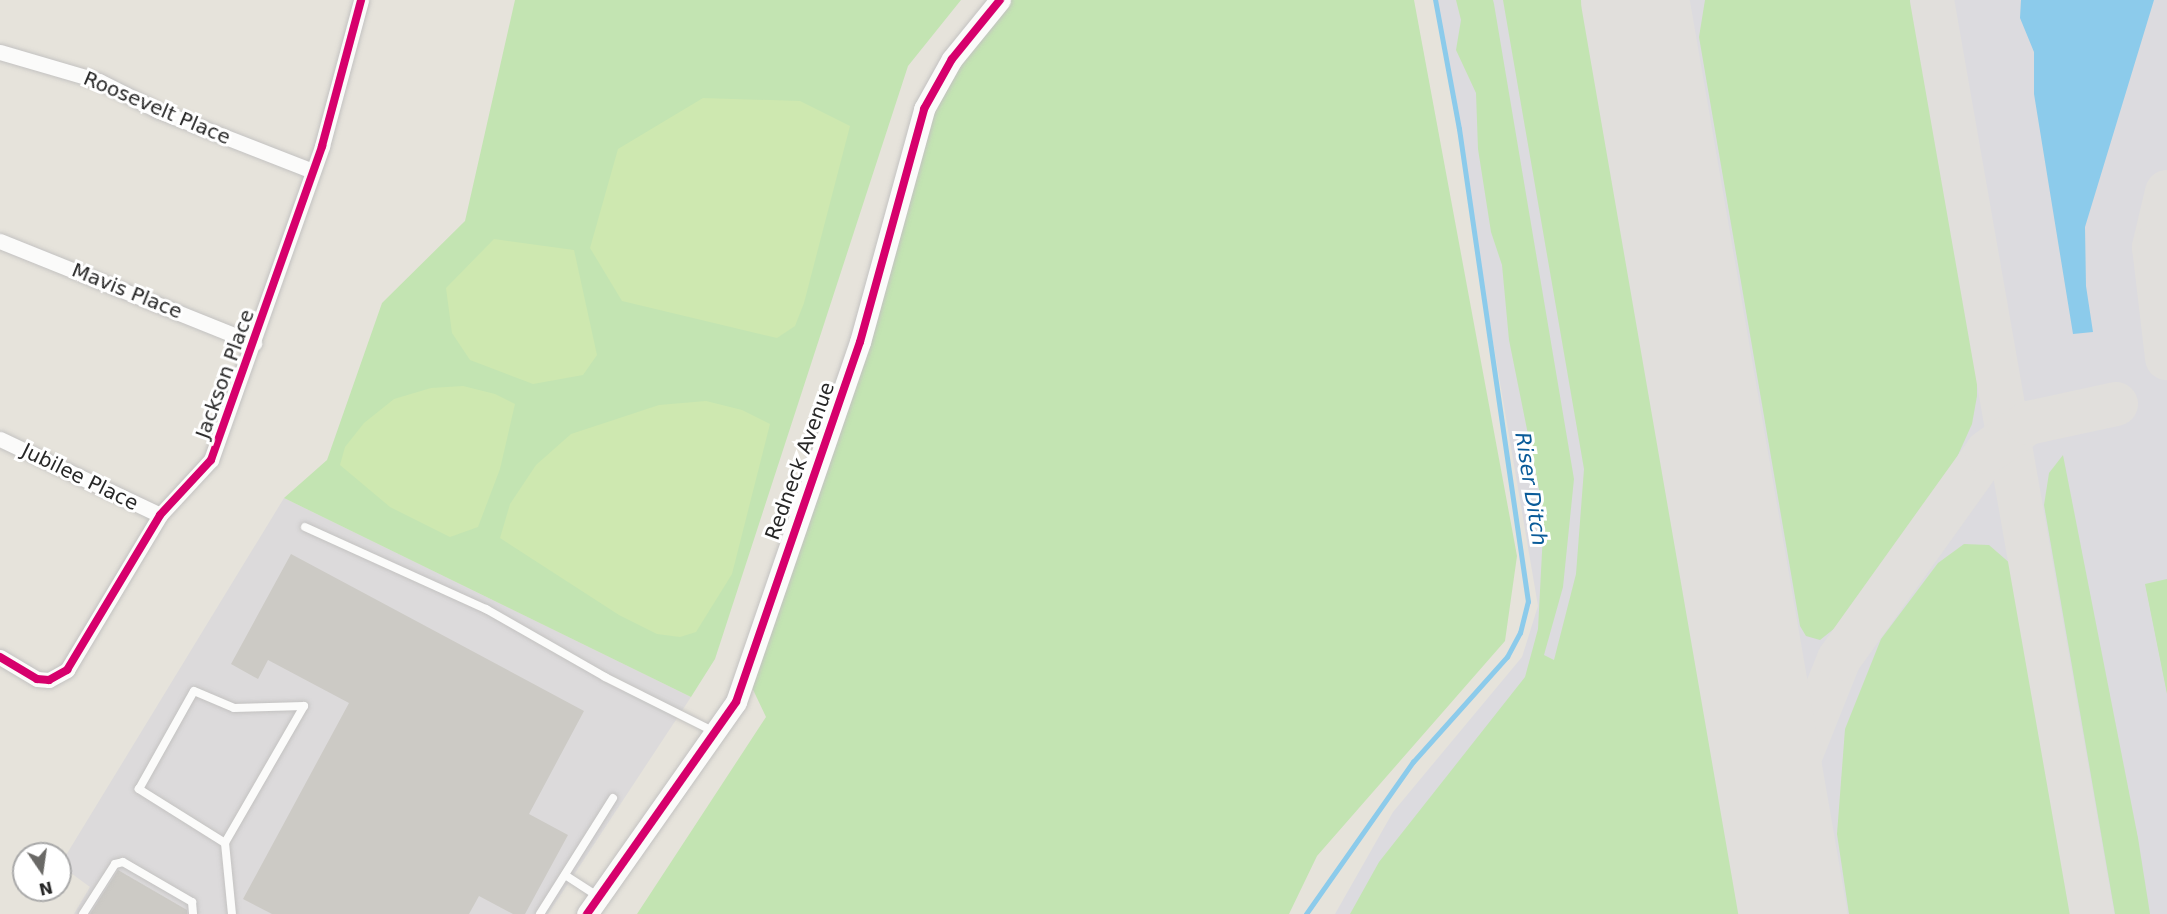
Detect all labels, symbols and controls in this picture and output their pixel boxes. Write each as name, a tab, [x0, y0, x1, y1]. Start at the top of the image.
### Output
street label: Roosevelt Place	[80, 66, 234, 150]
street label: Mavis Place	[68, 258, 186, 324]
street label: Jackson Place	[191, 306, 259, 442]
street label: Redneck Avenue	[760, 379, 840, 543]
water label: Riser Ditch	[1510, 430, 1552, 548]
street label: Jubilee Place	[18, 438, 142, 516]
north arrow	[12, 842, 72, 902]
text: N	[37, 877, 54, 899]

